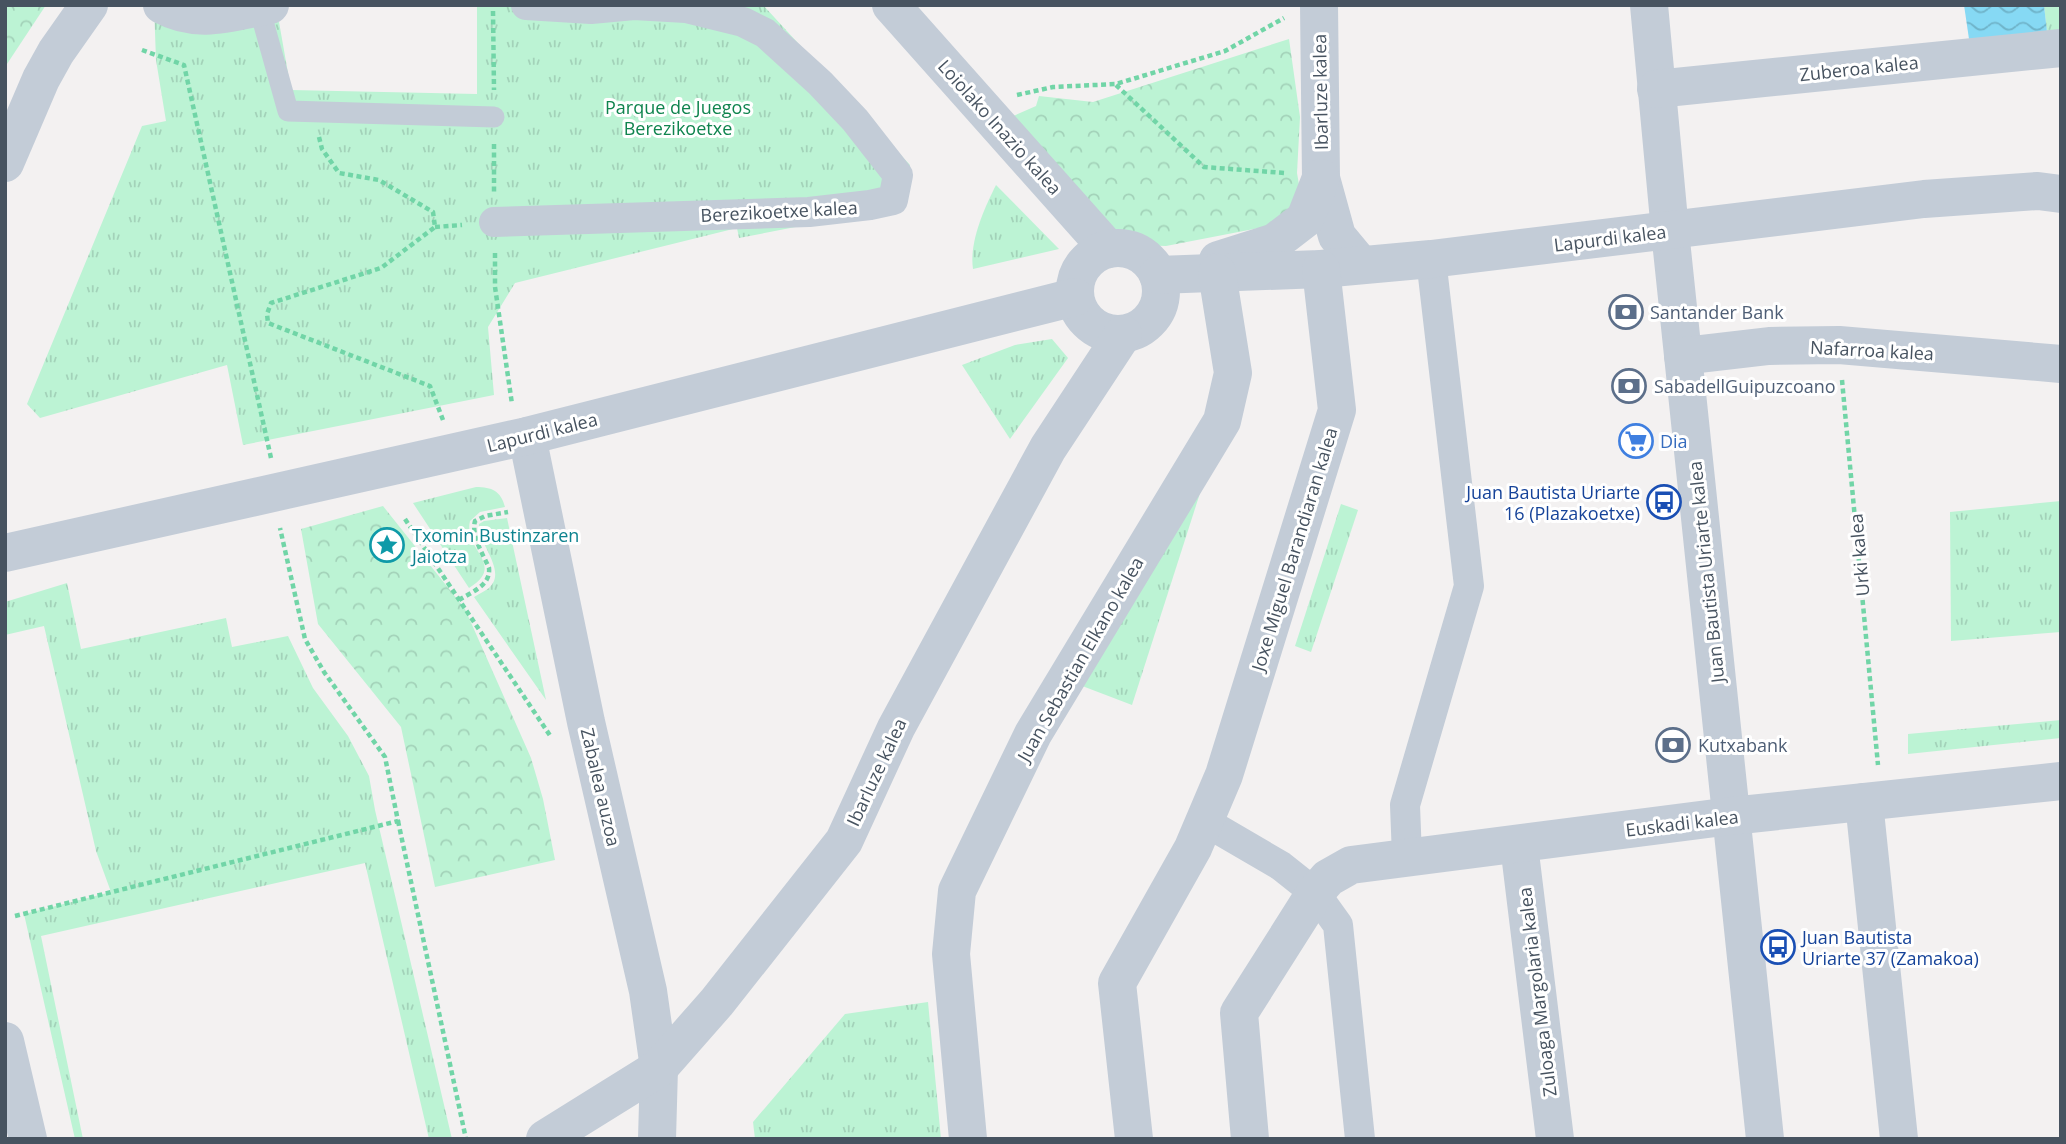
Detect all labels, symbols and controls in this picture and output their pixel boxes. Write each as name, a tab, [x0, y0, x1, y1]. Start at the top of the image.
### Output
street label: Ibarluze kalea	[1307, 34, 1333, 150]
street label: Zuberoa kalea	[1798, 50, 1920, 86]
street label: Loiolako Inazio kalea	[933, 54, 1067, 200]
park label: Parque de Juegos Berezikoetxe	[605, 95, 751, 140]
street label: Berezikoetxe kalea	[700, 195, 858, 227]
street label: Lapurdi kalea	[1552, 219, 1668, 257]
bank icon: Santander Bank	[1607, 293, 1645, 331]
place label: Santander Bank	[1650, 300, 1784, 324]
street label: Nafarroa kalea	[1809, 335, 1935, 365]
bank icon: SabadellGuipuzcoano	[1610, 367, 1648, 405]
place label: SabadellGuipuzcoano	[1654, 374, 1836, 398]
street label: Lapurdi kalea	[484, 407, 600, 457]
supermarket icon: Dia	[1617, 422, 1655, 460]
street label: Joxe Miguel Barandiaran kalea	[1245, 424, 1343, 676]
place label: Dia	[1660, 429, 1688, 453]
street label: Juan Bautista Uriarte kalea	[1682, 460, 1730, 686]
place label: Juan Bautista Uriarte 16 (Plazakoetxe)	[1464, 480, 1640, 525]
bus stop icon: Juan Bautista Uriarte 16 (Plazakoetxe)	[1645, 483, 1683, 521]
street label: Urki kalea	[1843, 512, 1875, 598]
place label: Txomin Bustinzaren Jaiotza	[410, 523, 579, 568]
place icon: Txomin Bustinzaren Jaiotza	[368, 526, 406, 564]
street label: Juan Sebastian Elkano kalea	[1010, 552, 1149, 767]
street label: Ibarluze kalea	[841, 714, 911, 830]
street label: Zabalea auzoa	[576, 725, 626, 849]
bank icon: Kutxabank	[1654, 726, 1692, 764]
place label: Kutxabank	[1698, 733, 1788, 757]
street label: Euskadi kalea	[1624, 804, 1740, 842]
street label: Zuloaga Margolaria kalea	[1512, 886, 1562, 1098]
place label: Juan Bautista Uriarte 37 (Zamakoa)	[1800, 925, 1979, 970]
bus stop icon: Juan Bautista Uriarte 37 (Zamakoa)	[1759, 928, 1797, 966]

